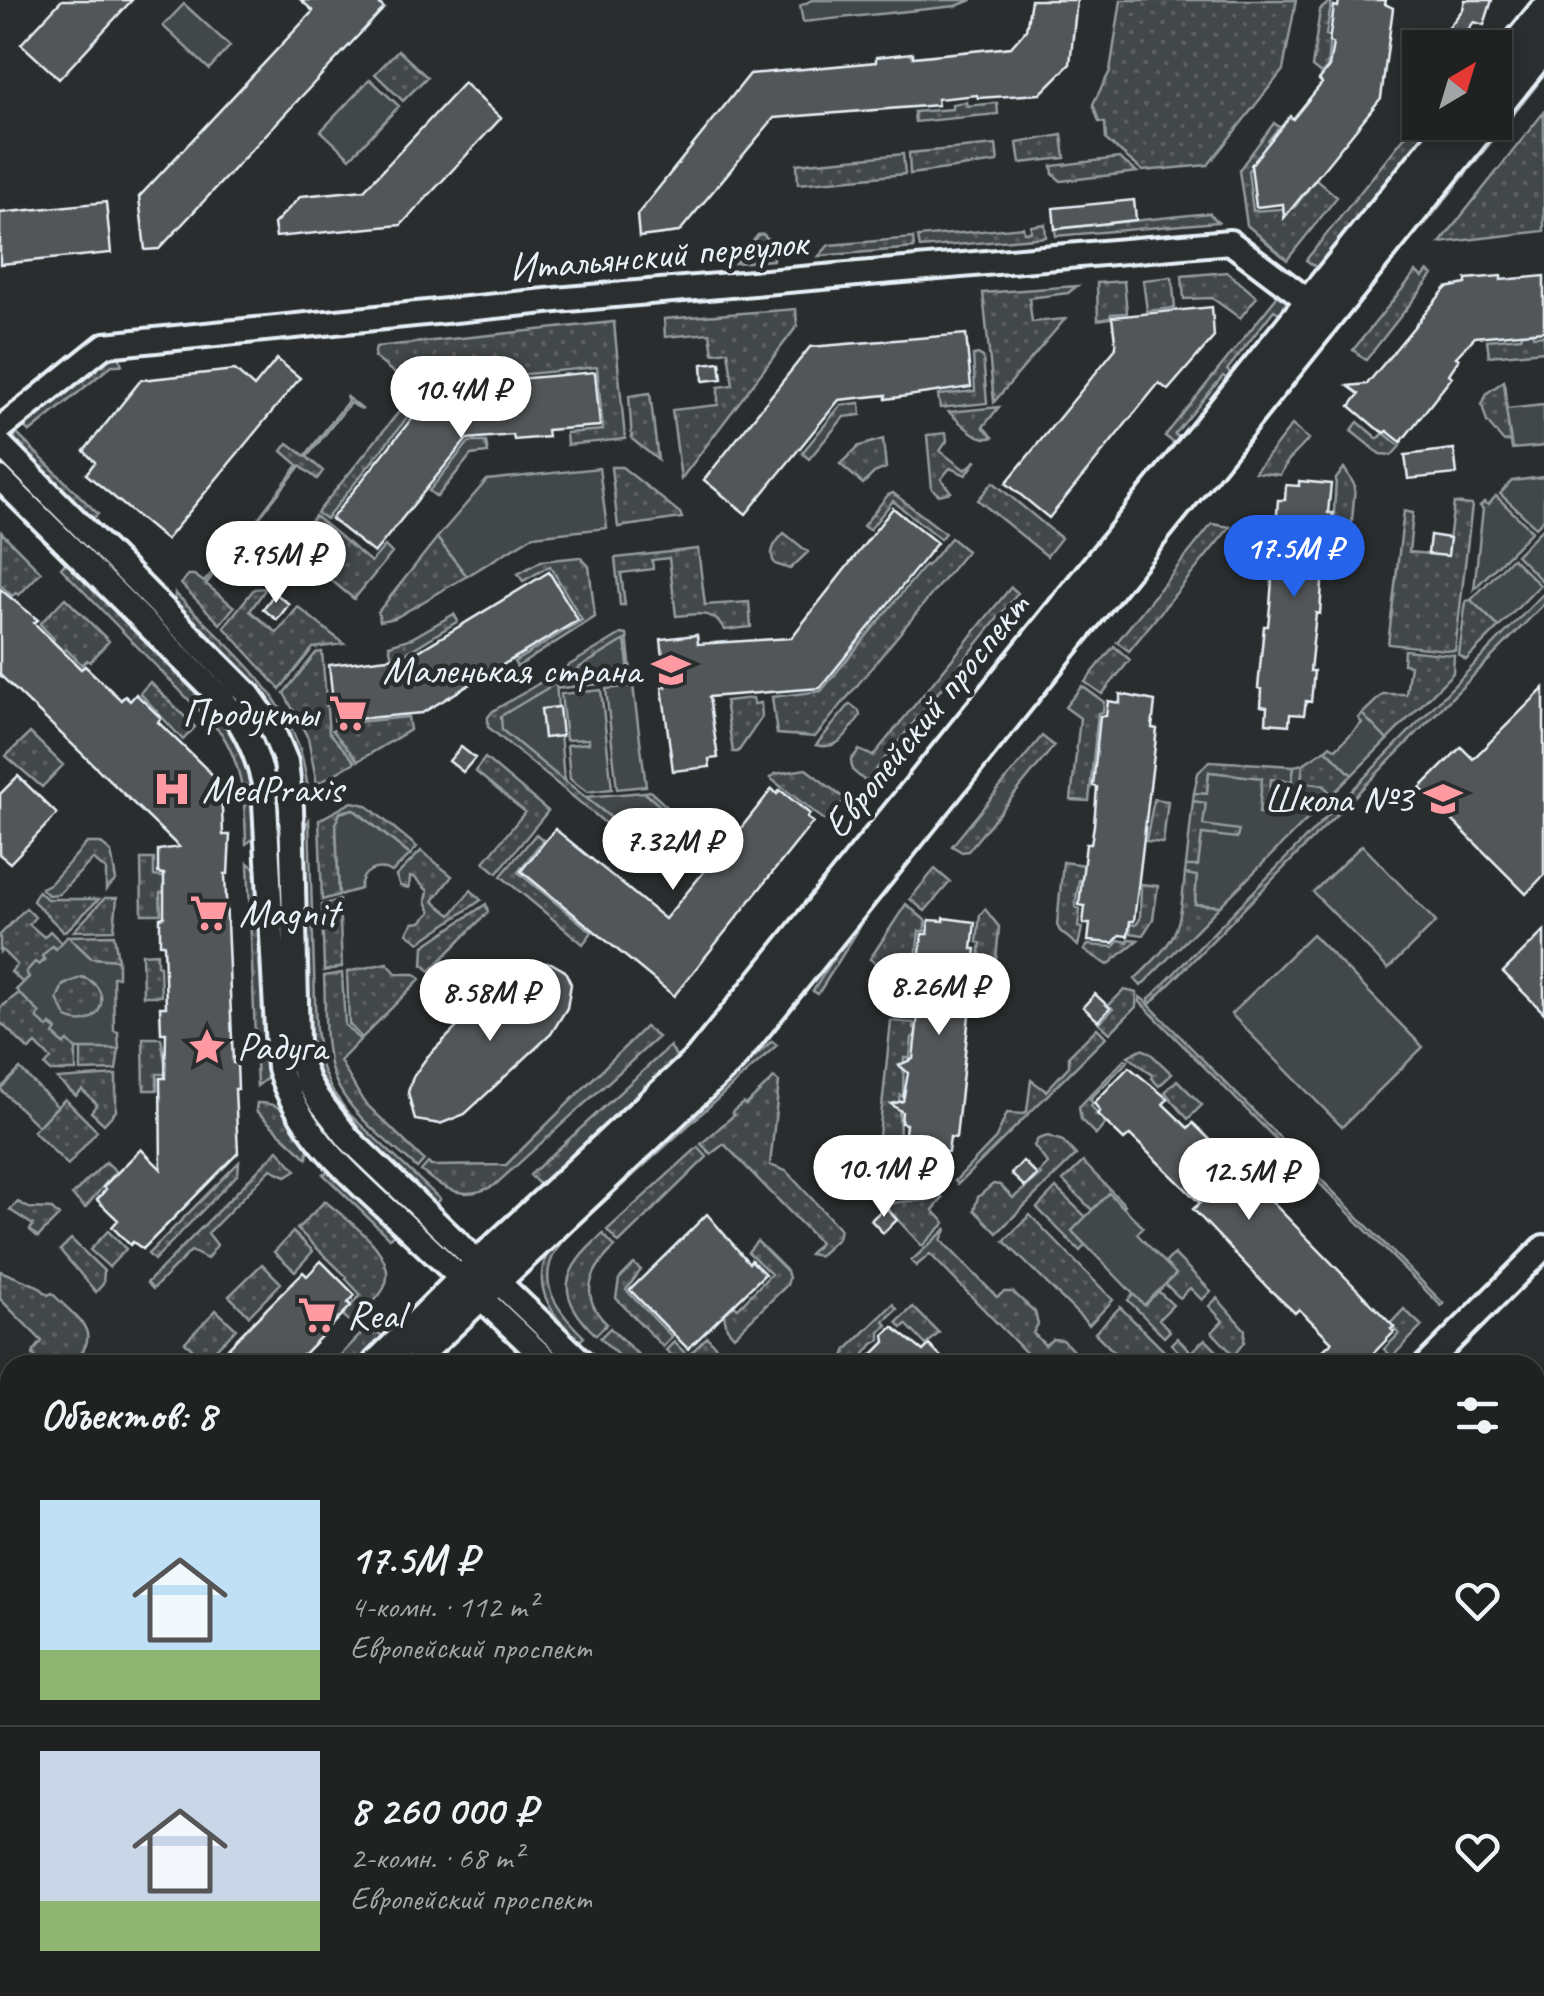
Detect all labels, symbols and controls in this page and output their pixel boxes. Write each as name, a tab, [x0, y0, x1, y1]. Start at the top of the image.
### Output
north arrow	[1402, 30, 1512, 140]
map controls	[1402, 30, 1512, 140]
street label: Итальянский переулок	[507, 217, 812, 293]
pin: 10.4M ₽	[369, 356, 553, 441]
text: 10.4M ₽	[412, 368, 510, 409]
pin: 17.5M ₽	[1202, 515, 1386, 600]
pin: 7.95M ₽	[184, 521, 368, 606]
text: 17.5M ₽	[1246, 527, 1342, 568]
text: 7.95M ₽	[228, 533, 324, 574]
street label: Европейский проспект	[812, 581, 1041, 848]
place label: Маленькая страна	[383, 645, 645, 695]
school or university icon: Маленькая страна	[650, 649, 692, 691]
place label: Продукты	[182, 688, 321, 738]
supermarket icon: Продукты	[327, 692, 369, 734]
place label: MedPraxis	[202, 764, 346, 814]
hospital icon: MedPraxis	[151, 768, 193, 810]
place label: Школа №3	[1264, 774, 1416, 824]
school or university icon: Школа №3	[1422, 778, 1464, 820]
pin: 7.32M ₽	[581, 808, 765, 893]
text: 7.32M ₽	[624, 820, 722, 861]
place label: Magnit	[239, 888, 344, 938]
supermarket icon: Magnit	[188, 892, 230, 934]
pin: 8.26M ₽	[847, 953, 1031, 1038]
pin: 8.58M ₽	[398, 959, 582, 1044]
text: 8.26M ₽	[890, 965, 988, 1006]
text: 8.58M ₽	[442, 971, 538, 1012]
place label: Радуга	[237, 1022, 330, 1072]
place icon: Радуга	[186, 1026, 228, 1068]
pin: 10.1M ₽	[792, 1135, 976, 1220]
pin: 12.5M ₽	[1157, 1138, 1341, 1223]
text: 10.1M ₽	[835, 1147, 933, 1188]
text: 12.5M ₽	[1201, 1150, 1297, 1191]
place label: Real	[347, 1290, 411, 1340]
supermarket icon: Real	[296, 1294, 338, 1336]
icon: filters	[1450, 1388, 1505, 1443]
text: Объектов: 8	[40, 1389, 216, 1442]
text: 17.5M ₽	[350, 1533, 477, 1586]
icon: home	[120, 1540, 240, 1660]
icon: heart	[1450, 1573, 1505, 1628]
text: 4-комн. · 112 m²	[350, 1586, 537, 1627]
text: Европейский проспект	[350, 1627, 592, 1668]
text: 8 260 000 ₽	[350, 1784, 535, 1837]
icon: home	[120, 1791, 240, 1911]
icon: heart	[1450, 1824, 1505, 1879]
text: 2-комн. · 68 m²	[350, 1837, 522, 1878]
text: Европейский проспект	[350, 1878, 592, 1919]

